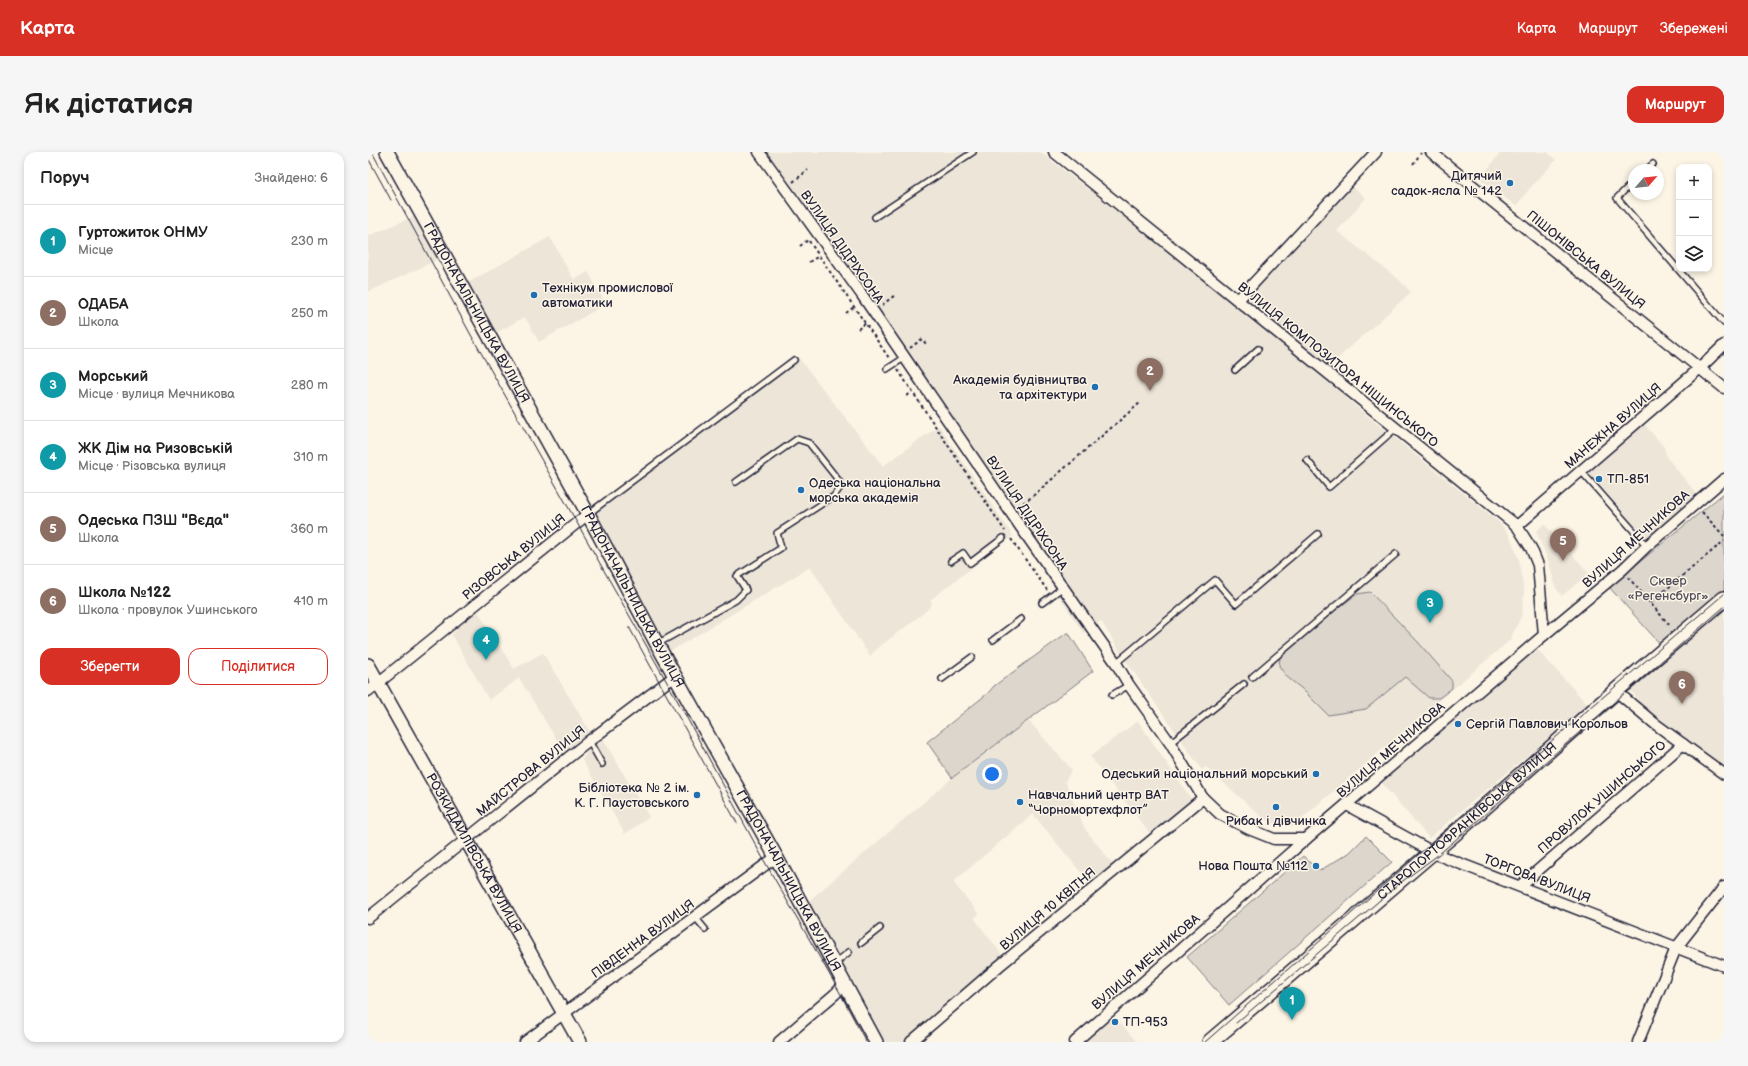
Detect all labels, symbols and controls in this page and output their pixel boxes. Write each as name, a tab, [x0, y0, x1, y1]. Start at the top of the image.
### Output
text: Карта	[20, 17, 74, 40]
text: Карта	[1517, 20, 1556, 37]
text: Маршрут	[1578, 20, 1638, 37]
text: Збережені	[1660, 20, 1728, 37]
button: Маршрут	[1627, 86, 1724, 123]
text: Як дістатися	[24, 88, 193, 121]
north arrow	[1628, 164, 1664, 200]
map controls	[1676, 164, 1712, 272]
button: +	[1676, 164, 1712, 200]
text: Поруч	[40, 168, 90, 188]
place label: Дитячий садок-ясла № 142	[1391, 168, 1502, 199]
text: Знайдено: 6	[255, 170, 328, 186]
marker: Дитячий садок-ясла № 142	[1505, 178, 1515, 188]
street label: ВУЛИЦЯ ДІДРІХСОНА	[797, 187, 887, 307]
button: −	[1676, 200, 1712, 236]
street label: ПІШОНІВСЬКА ВУЛИЦЯ	[1524, 207, 1648, 313]
street label: ГРАДОНАЧАЛЬНИЦЬКА ВУЛИЦЯ	[420, 220, 533, 406]
text: Гуртожиток ОНМУ	[78, 223, 208, 242]
text: 1	[50, 233, 56, 249]
text: 230 m	[291, 233, 328, 249]
button: layers	[1676, 236, 1712, 272]
text: Місце	[78, 242, 113, 258]
street label: ВУЛИЦЯ КОМПОЗИТОРА НІЩИНСЬКОГО	[1234, 279, 1442, 451]
place label: Технікум промислової автоматики	[542, 280, 674, 311]
marker: Технікум промислової автоматики	[529, 290, 539, 300]
text: ОДАБА	[78, 295, 129, 314]
text: 2	[49, 305, 57, 321]
text: 250 m	[291, 305, 328, 321]
text: Школа	[78, 314, 119, 330]
pin: 2	[1137, 358, 1163, 391]
text: Морський	[78, 367, 148, 386]
place label: Академія будівництва та архітектури	[952, 372, 1087, 403]
text: 3	[49, 377, 57, 393]
text: 280 m	[291, 377, 328, 393]
street label: МАНЕЖНА ВУЛИЦЯ	[1561, 380, 1665, 472]
marker: Академія будівництва та архітектури	[1090, 382, 1100, 392]
text: Місце · вулиця Мечникова	[78, 386, 235, 402]
text: ЖК Дім на Ризовській	[78, 439, 233, 458]
text: 4	[49, 449, 57, 465]
text: 310 m	[293, 449, 328, 465]
street label: ВУЛИЦЯ ДІДРІХСОНА	[983, 453, 1071, 573]
text: Місце · Різовська вулиця	[78, 458, 226, 474]
place label: ТП-851	[1607, 471, 1649, 487]
marker: ТП-851	[1594, 474, 1604, 484]
place label: Одеська національна морська академія	[809, 475, 941, 506]
marker: Одеська національна морська академія	[796, 485, 806, 495]
street label: ВУЛИЦЯ МЕЧНИКОВА	[1579, 487, 1693, 591]
street label: ГРАДОНАЧАЛЬНИЦЬКА ВУЛИЦЯ	[577, 503, 688, 691]
text: Одеська ПЗШ "Вєда"	[78, 511, 229, 530]
street label: РІЗОВСЬКА ВУЛИЦЯ	[459, 511, 569, 603]
text: 5	[49, 521, 57, 537]
text: 360 m	[290, 521, 328, 537]
pin: 5	[1550, 528, 1576, 561]
text: Школа	[78, 530, 119, 546]
park label: Сквер «Регенсбург»	[1627, 573, 1709, 604]
text: Школа №122	[78, 583, 171, 602]
pin: 3	[1417, 590, 1443, 623]
text: 6	[49, 593, 57, 609]
text: 410 m	[293, 593, 328, 609]
text: Школа · провулок Ушинського	[78, 602, 257, 618]
pin: 4	[473, 627, 499, 660]
button: Зберегти	[40, 648, 180, 685]
button: Поділитися	[188, 648, 328, 685]
pin: 6	[1669, 671, 1695, 704]
street label: ВУЛИЦЯ МЕЧНИКОВА	[1334, 699, 1448, 801]
place label: Сергій Павлович Корольов	[1466, 716, 1628, 732]
marker: Сергій Павлович Корольов	[1453, 719, 1463, 729]
street label: МАЙСТРОВА ВУЛИЦЯ	[473, 722, 589, 820]
street label: ПРОВУЛОК УШИНСЬКОГО	[1535, 737, 1669, 857]
street label: СТАРОПОРТОФРАНКІВСЬКА ВУЛИЦЯ	[1374, 739, 1560, 903]
your location	[982, 764, 1002, 784]
place label: Одеський національний морський	[1101, 766, 1308, 782]
marker: Одеський національний морський	[1311, 769, 1321, 779]
street label: РОЗКИДАЙЛІВСЬКА ВУЛИЦЯ	[423, 770, 525, 936]
place label: Бібліотека № 2 ім. К. Г. Паустовського	[574, 780, 689, 811]
street label: ГРАДОНАЧАЛЬНИЦЬКА ВУЛИЦЯ	[732, 787, 844, 974]
place label: Навчальний центр ВАТ “Чорномортехфлот”	[1028, 787, 1169, 818]
marker: Бібліотека № 2 ім. К. Г. Паустовського	[692, 790, 702, 800]
marker: Навчальний центр ВАТ “Чорномортехфлот”	[1015, 797, 1025, 807]
marker: Рибак і дівчинка	[1271, 802, 1281, 812]
place label: Рибак і дівчинка	[1225, 813, 1327, 829]
street label: ТОРГОВА ВУЛИЦЯ	[1481, 851, 1593, 907]
place label: Нова Пошта №112	[1198, 858, 1308, 874]
marker: Нова Пошта №112	[1311, 861, 1321, 871]
street label: ВУЛИЦЯ 10 КВІТНЯ	[997, 864, 1099, 954]
street label: ПІВДЕННА ВУЛИЦЯ	[588, 896, 698, 982]
street label: ВУЛИЦЯ МЕЧНИКОВА	[1089, 911, 1203, 1013]
pin: 1	[1279, 987, 1305, 1020]
place label: ТП-953	[1123, 1014, 1168, 1030]
marker: ТП-953	[1110, 1017, 1120, 1027]

